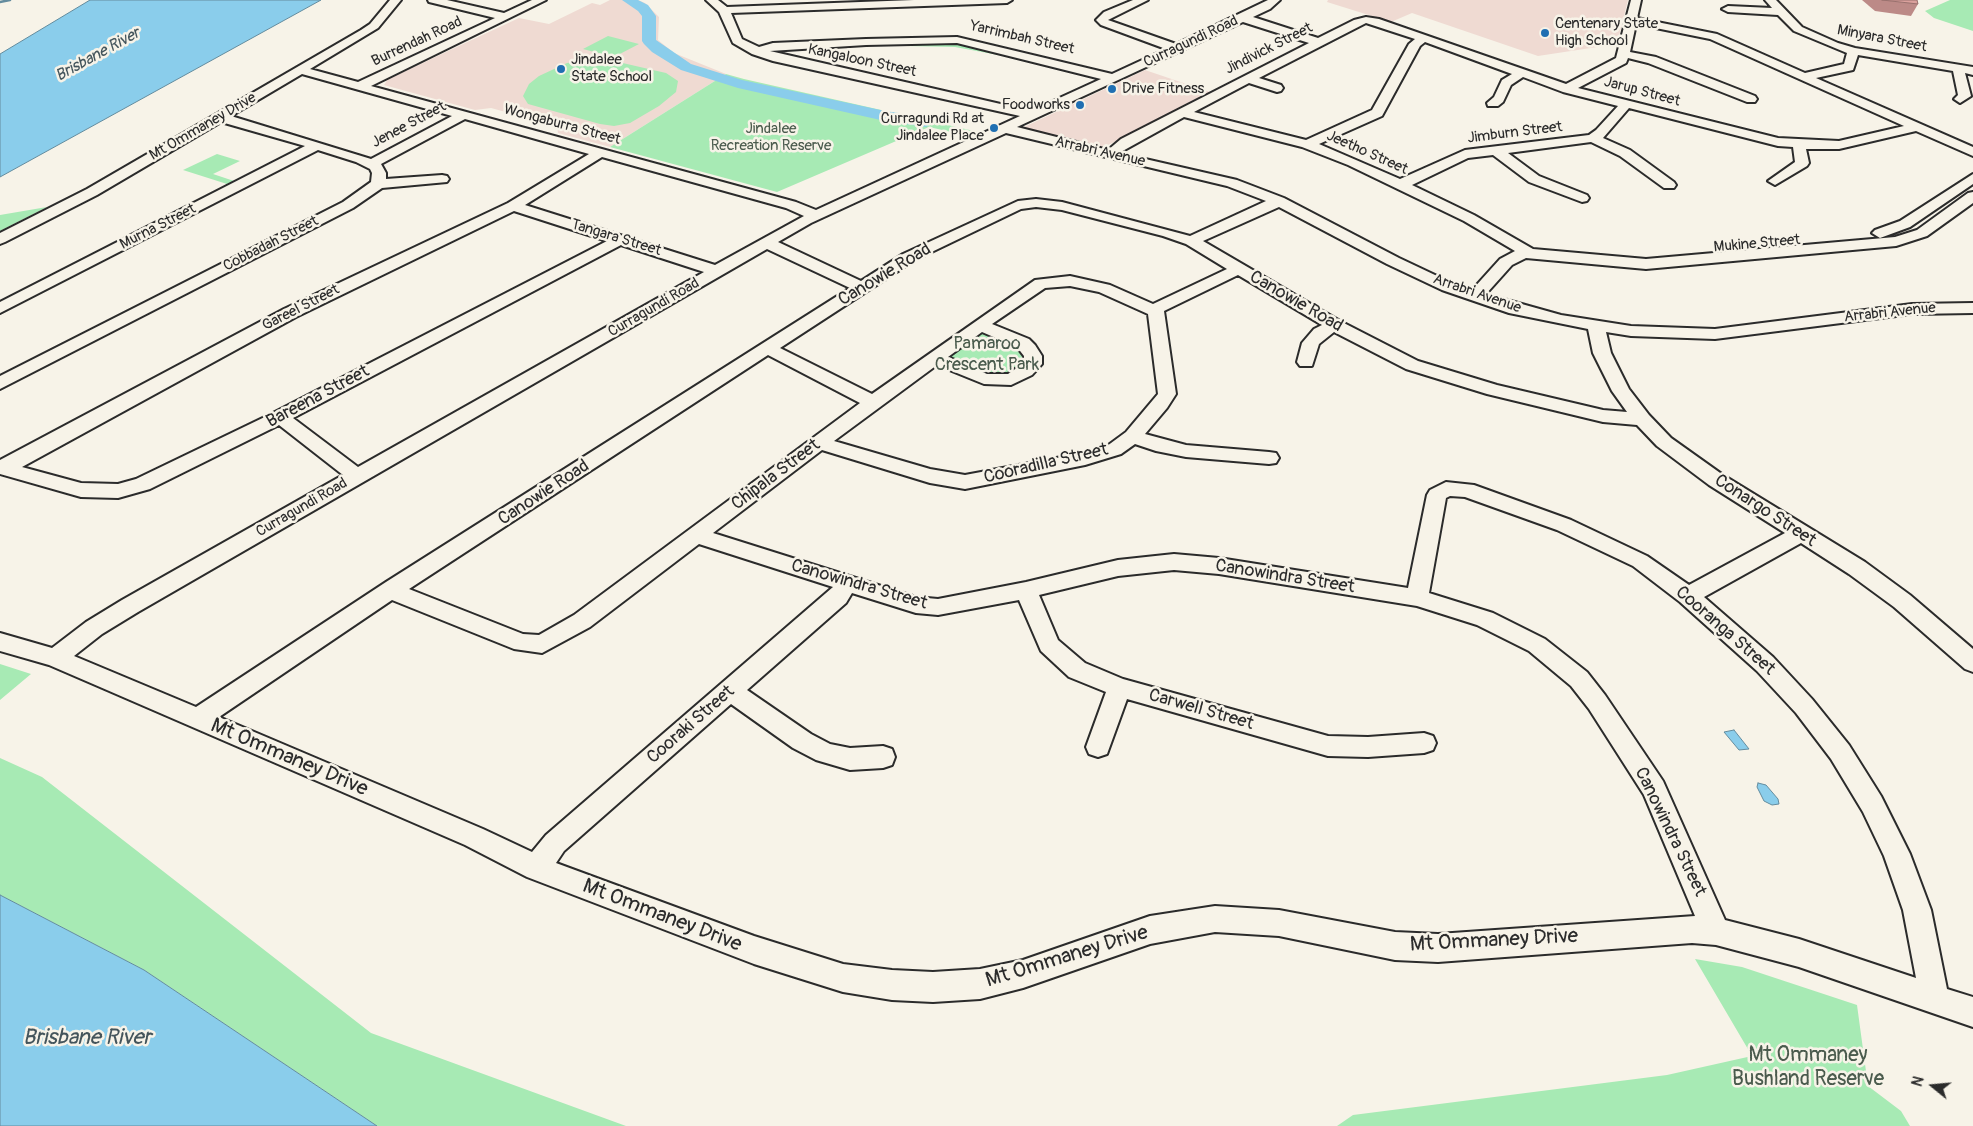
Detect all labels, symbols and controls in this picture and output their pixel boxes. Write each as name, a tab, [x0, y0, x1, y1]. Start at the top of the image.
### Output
street label: Curragundi Road	[1141, 12, 1241, 72]
street label: Burrendah Road	[369, 13, 465, 71]
place label: Centenary State High School	[1555, 15, 1658, 50]
street label: Yarrimbah Street	[968, 17, 1076, 59]
street label: Jindivick Street	[1222, 19, 1316, 79]
street label: Minyara Street	[1836, 21, 1928, 57]
water label: Brisbane River	[53, 24, 143, 86]
marker: Centenary State High School	[1539, 27, 1551, 39]
street label: Kangaloon Street	[806, 41, 918, 81]
place label: Jindalee State School	[571, 51, 652, 86]
marker: Jindalee State School	[555, 63, 567, 75]
street label: Jarup Street	[1602, 73, 1682, 111]
place label: Drive Fitness	[1122, 80, 1204, 98]
marker: Drive Fitness	[1106, 83, 1118, 95]
street label: Mt Ommaney Drive	[146, 89, 260, 165]
place label: Foodworks	[1002, 96, 1070, 114]
street label: Jenee Street	[369, 98, 449, 152]
marker: Foodworks	[1074, 99, 1086, 111]
street label: Wongaburra Street	[502, 101, 622, 149]
place label: Curragundi Rd at Jindalee Place	[881, 110, 984, 145]
street label: Jimburn Street	[1467, 118, 1563, 148]
park label: Jindalee Recreation Reserve	[711, 120, 831, 155]
marker: Curragundi Rd at Jindalee Place	[988, 122, 1000, 134]
street label: Jeetho Street	[1324, 127, 1410, 179]
street label: Arrabri Avenue	[1053, 133, 1147, 171]
street label: Murna Street	[117, 200, 199, 254]
street label: Cobbadah Street	[220, 212, 322, 276]
street label: Tangara Street	[569, 216, 663, 260]
street label: Mukine Street	[1713, 231, 1801, 257]
street label: Canowie Road	[835, 239, 935, 311]
street label: Canowie Road	[1245, 267, 1347, 337]
street label: Arrabri Avenue	[1430, 270, 1524, 318]
street label: Curragundi Road	[605, 275, 703, 341]
street label: Gareel Street	[259, 281, 343, 335]
street label: Arrabri Avenue	[1843, 299, 1937, 327]
park label: Pamaroo Crescent Park	[935, 333, 1039, 376]
street label: Bareena Street	[263, 361, 373, 433]
street label: Chipala Street	[728, 435, 824, 515]
street label: Cooradilla Street	[982, 439, 1110, 489]
street label: Canowie Road	[494, 456, 594, 530]
street label: Conargo Street	[1710, 470, 1820, 552]
street label: Curragundi Road	[253, 475, 351, 541]
street label: Canowindra Street	[788, 555, 930, 615]
street label: Canowindra Street	[1214, 555, 1356, 599]
street label: Cooranga Street	[1671, 582, 1779, 680]
street label: Cooraki Street	[643, 681, 739, 769]
street label: Carwell Street	[1146, 685, 1256, 735]
street label: Mt Ommaney Drive	[207, 713, 371, 803]
street label: Canowindra Street	[1629, 764, 1711, 900]
street label: Mt Ommaney Drive	[579, 874, 745, 958]
street label: Mt Ommaney Drive	[983, 920, 1151, 994]
street label: Mt Ommaney Drive	[1409, 924, 1579, 958]
water label: Brisbane River	[23, 1025, 151, 1051]
park label: Mt Ommaney Bushland Reserve	[1732, 1043, 1884, 1093]
north arrow	[1908, 1061, 1958, 1111]
text: N	[1909, 1074, 1928, 1088]

